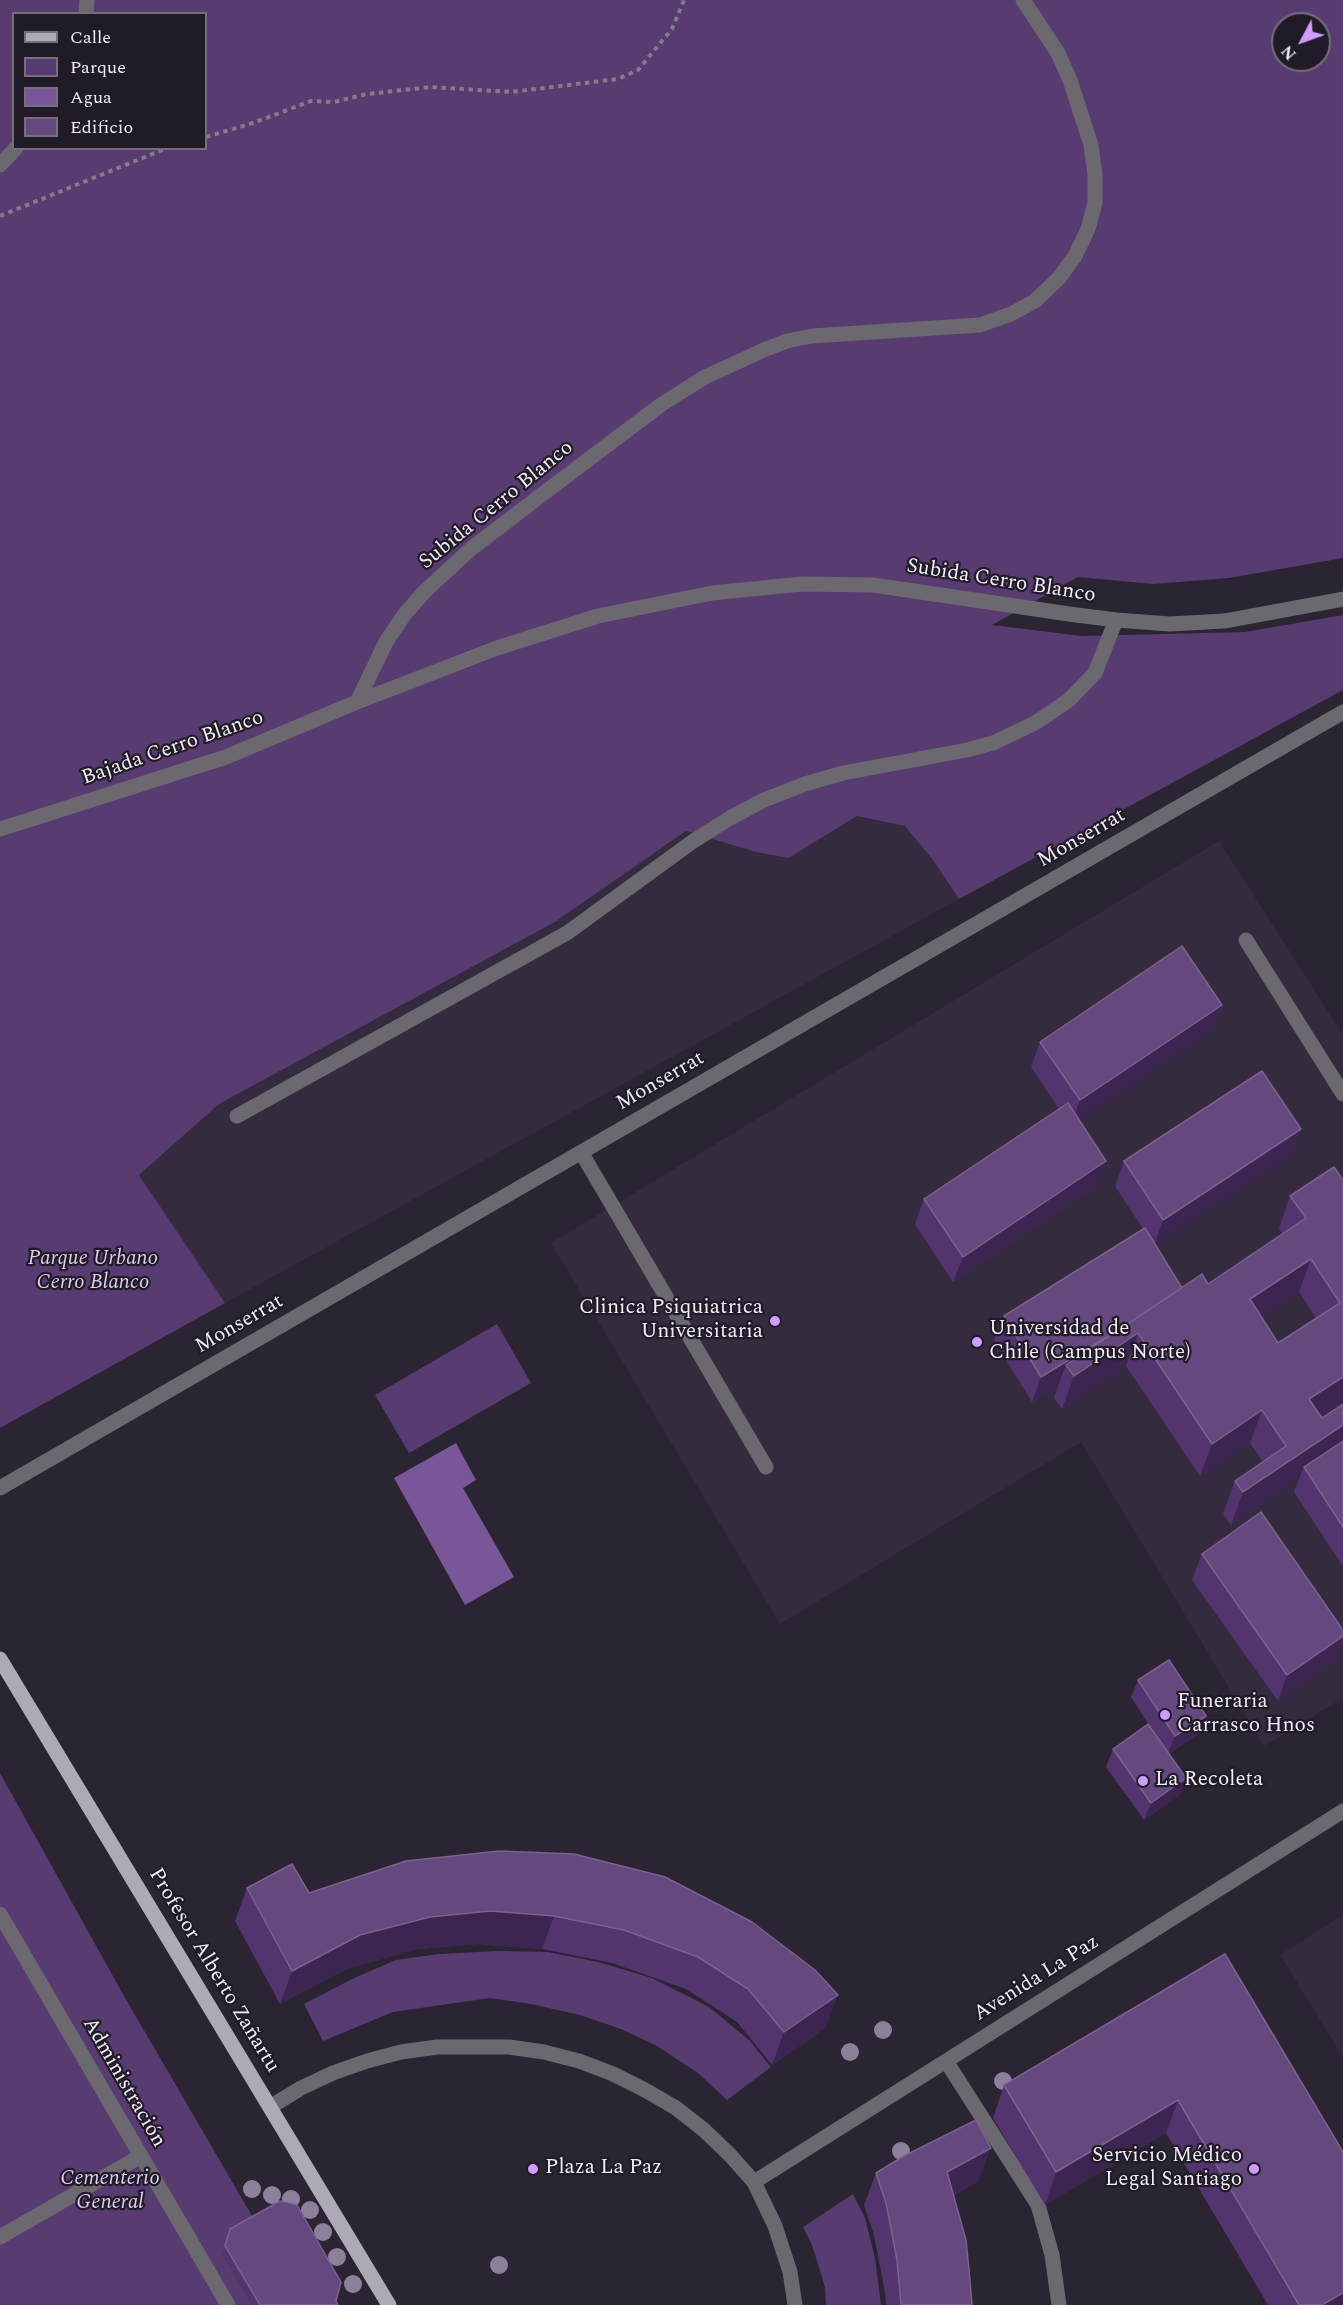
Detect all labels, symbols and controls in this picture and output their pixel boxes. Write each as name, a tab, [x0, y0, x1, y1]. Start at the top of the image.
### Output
legend	[12, 12, 207, 150]
north arrow	[1271, 12, 1331, 72]
text: Calle	[70, 24, 111, 51]
text: N	[1276, 40, 1302, 65]
text: Parque	[70, 54, 126, 81]
text: Agua	[70, 84, 112, 111]
text: Edificio	[70, 114, 133, 141]
street label: Subida Cerro Blanco	[415, 436, 579, 576]
street label: Subida Cerro Blanco	[905, 555, 1097, 609]
street label: Bajada Cerro Blanco	[79, 706, 267, 792]
street label: Monserrat	[1033, 804, 1131, 874]
street label: Monserrat	[612, 1047, 710, 1117]
park label: Parque Urbano Cerro Blanco	[28, 1247, 158, 1297]
street label: Monserrat	[191, 1290, 289, 1360]
place label: Clinica Psiquiatrica Universitaria	[579, 1296, 763, 1346]
marker: Clinica Psiquiatrica Universitaria	[768, 1314, 782, 1328]
place label: Universidad de Chile (Campus Norte)	[989, 1317, 1190, 1367]
marker: Universidad de Chile (Campus Norte)	[970, 1335, 984, 1349]
place label: Funeraria Carrasco Hnos	[1177, 1690, 1315, 1740]
marker: Funeraria Carrasco Hnos	[1158, 1708, 1172, 1722]
place label: La Recoleta	[1155, 1768, 1263, 1794]
marker: La Recoleta	[1136, 1774, 1150, 1788]
street label: Profesor Alberto Zañartu	[142, 1864, 284, 2078]
street label: Avenida La Paz	[970, 1930, 1104, 2028]
street label: Administración	[76, 2014, 170, 2152]
place label: Servicio Médico Legal Santiago	[1092, 2144, 1242, 2194]
place label: Plaza La Paz	[545, 2156, 662, 2182]
marker: Plaza La Paz	[526, 2162, 540, 2176]
marker: Servicio Médico Legal Santiago	[1247, 2162, 1261, 2176]
park label: Cementerio General	[60, 2167, 160, 2217]

